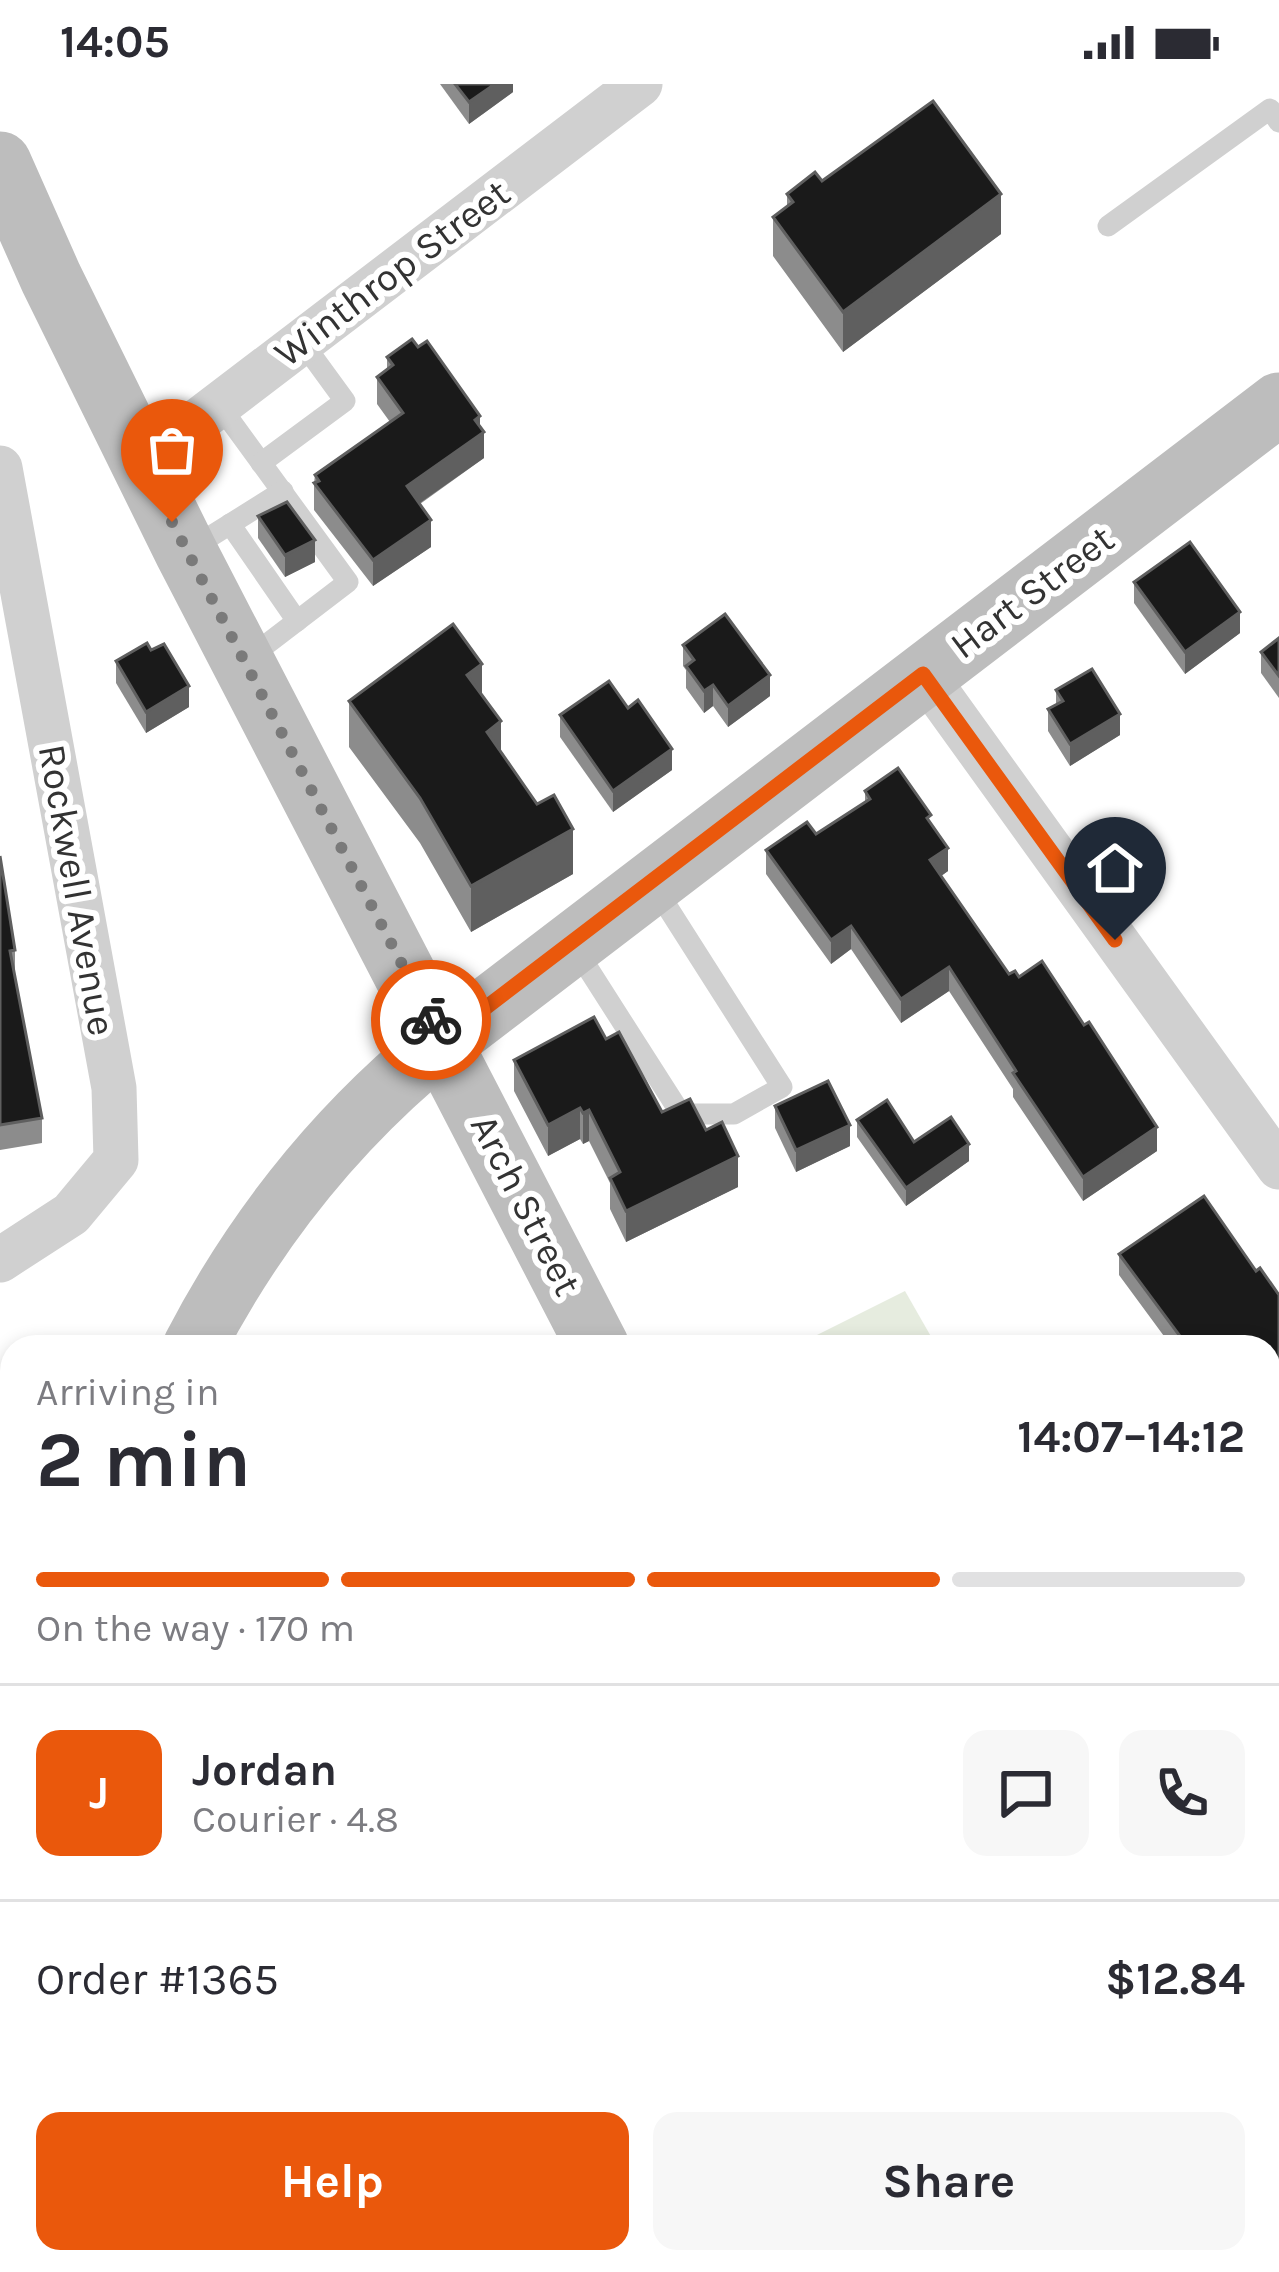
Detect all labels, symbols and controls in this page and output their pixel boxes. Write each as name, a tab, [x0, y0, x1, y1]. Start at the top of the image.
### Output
text: 14:05	[60, 16, 170, 68]
street label: Winthrop Street	[265, 170, 519, 376]
pin	[121, 399, 223, 522]
icon: bag	[139, 417, 205, 483]
street label: Hart Street	[941, 516, 1123, 668]
street label: Rockwell Avenue	[29, 741, 125, 1039]
pin	[1064, 817, 1166, 940]
icon: home	[1082, 835, 1148, 901]
courier	[371, 960, 491, 1080]
icon: bike	[398, 987, 464, 1053]
street label: Arch Street	[461, 1107, 591, 1303]
text: Arriving in	[36, 1369, 219, 1415]
text: 14:07–14:12	[1017, 1411, 1245, 1463]
text: 2 min	[36, 1414, 251, 1506]
text: On the way · 170 m	[36, 1605, 355, 1651]
button: chat	[963, 1730, 1089, 1856]
button: phone	[1119, 1730, 1245, 1856]
text: Jordan	[192, 1744, 337, 1796]
text: J	[89, 1767, 109, 1819]
text: Courier · 4.8	[192, 1796, 399, 1842]
text: Order #1365	[36, 1953, 279, 2005]
text: $12.84	[1105, 1953, 1245, 2005]
button: Help	[36, 2112, 629, 2250]
button: Share	[653, 2112, 1245, 2250]

